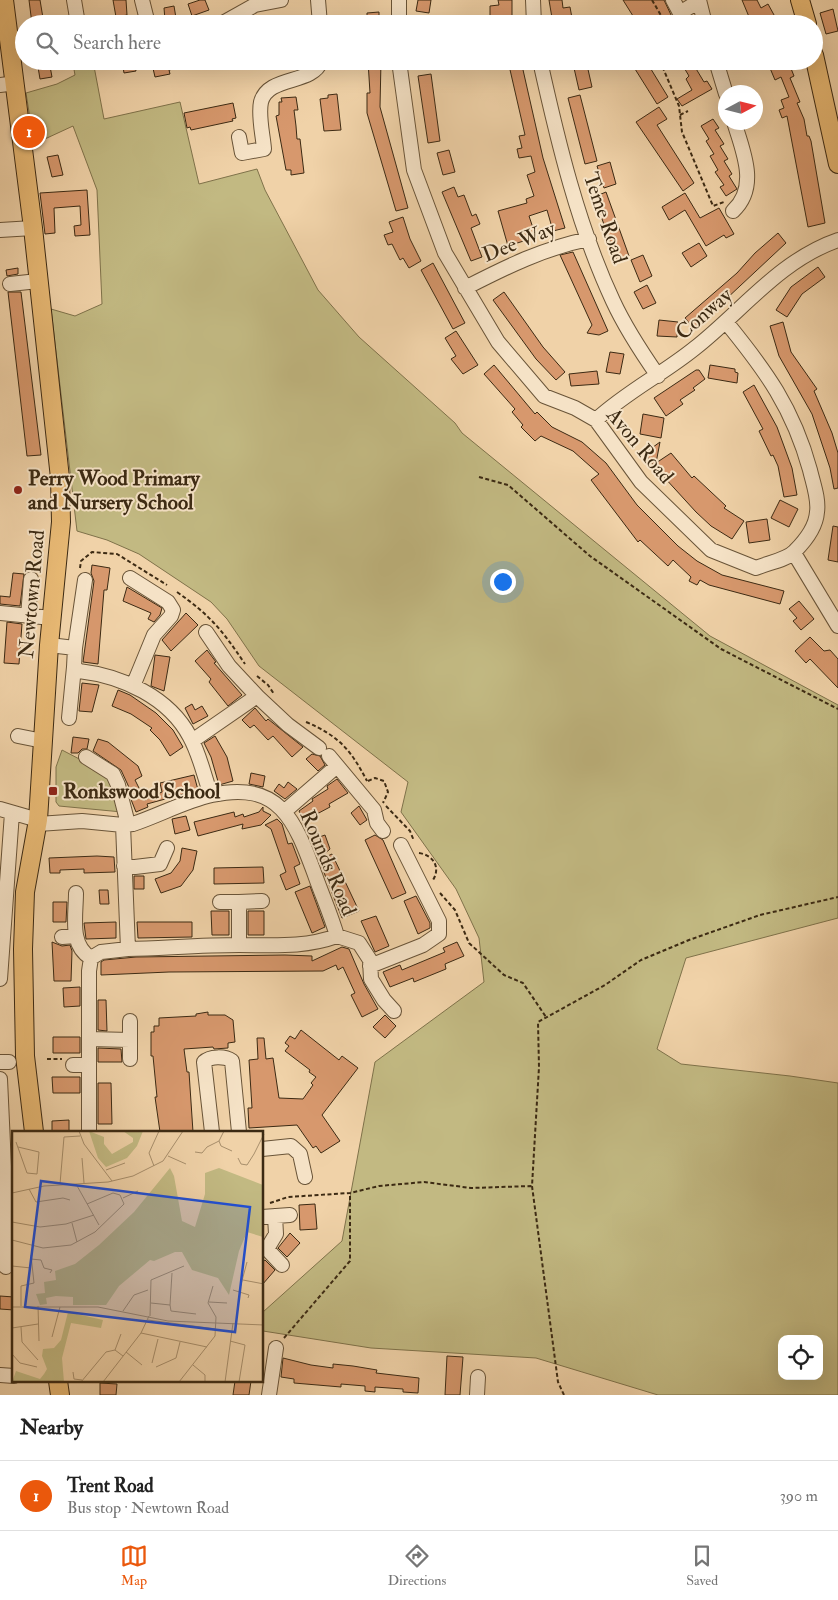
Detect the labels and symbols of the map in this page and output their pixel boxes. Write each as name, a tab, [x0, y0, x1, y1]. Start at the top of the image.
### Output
north arrow	[718, 85, 763, 130]
pin: 1	[13, 113, 45, 151]
street label: Teme Road	[577, 169, 633, 268]
street label: Dee Way	[479, 215, 560, 269]
street label: Conway	[670, 281, 739, 346]
street label: Avon Road	[600, 402, 680, 490]
place label: Perry Wood Primary and Nursery School	[28, 465, 201, 516]
marker: Perry Wood Primary and Nursery School	[12, 484, 24, 496]
street label: Newtown Road	[13, 528, 51, 659]
your location	[490, 569, 516, 595]
place label: Ronkswood School	[63, 778, 221, 805]
marker: Ronkswood School	[47, 785, 59, 797]
street label: Rounds Road	[294, 806, 363, 921]
inset map	[12, 1131, 264, 1382]

